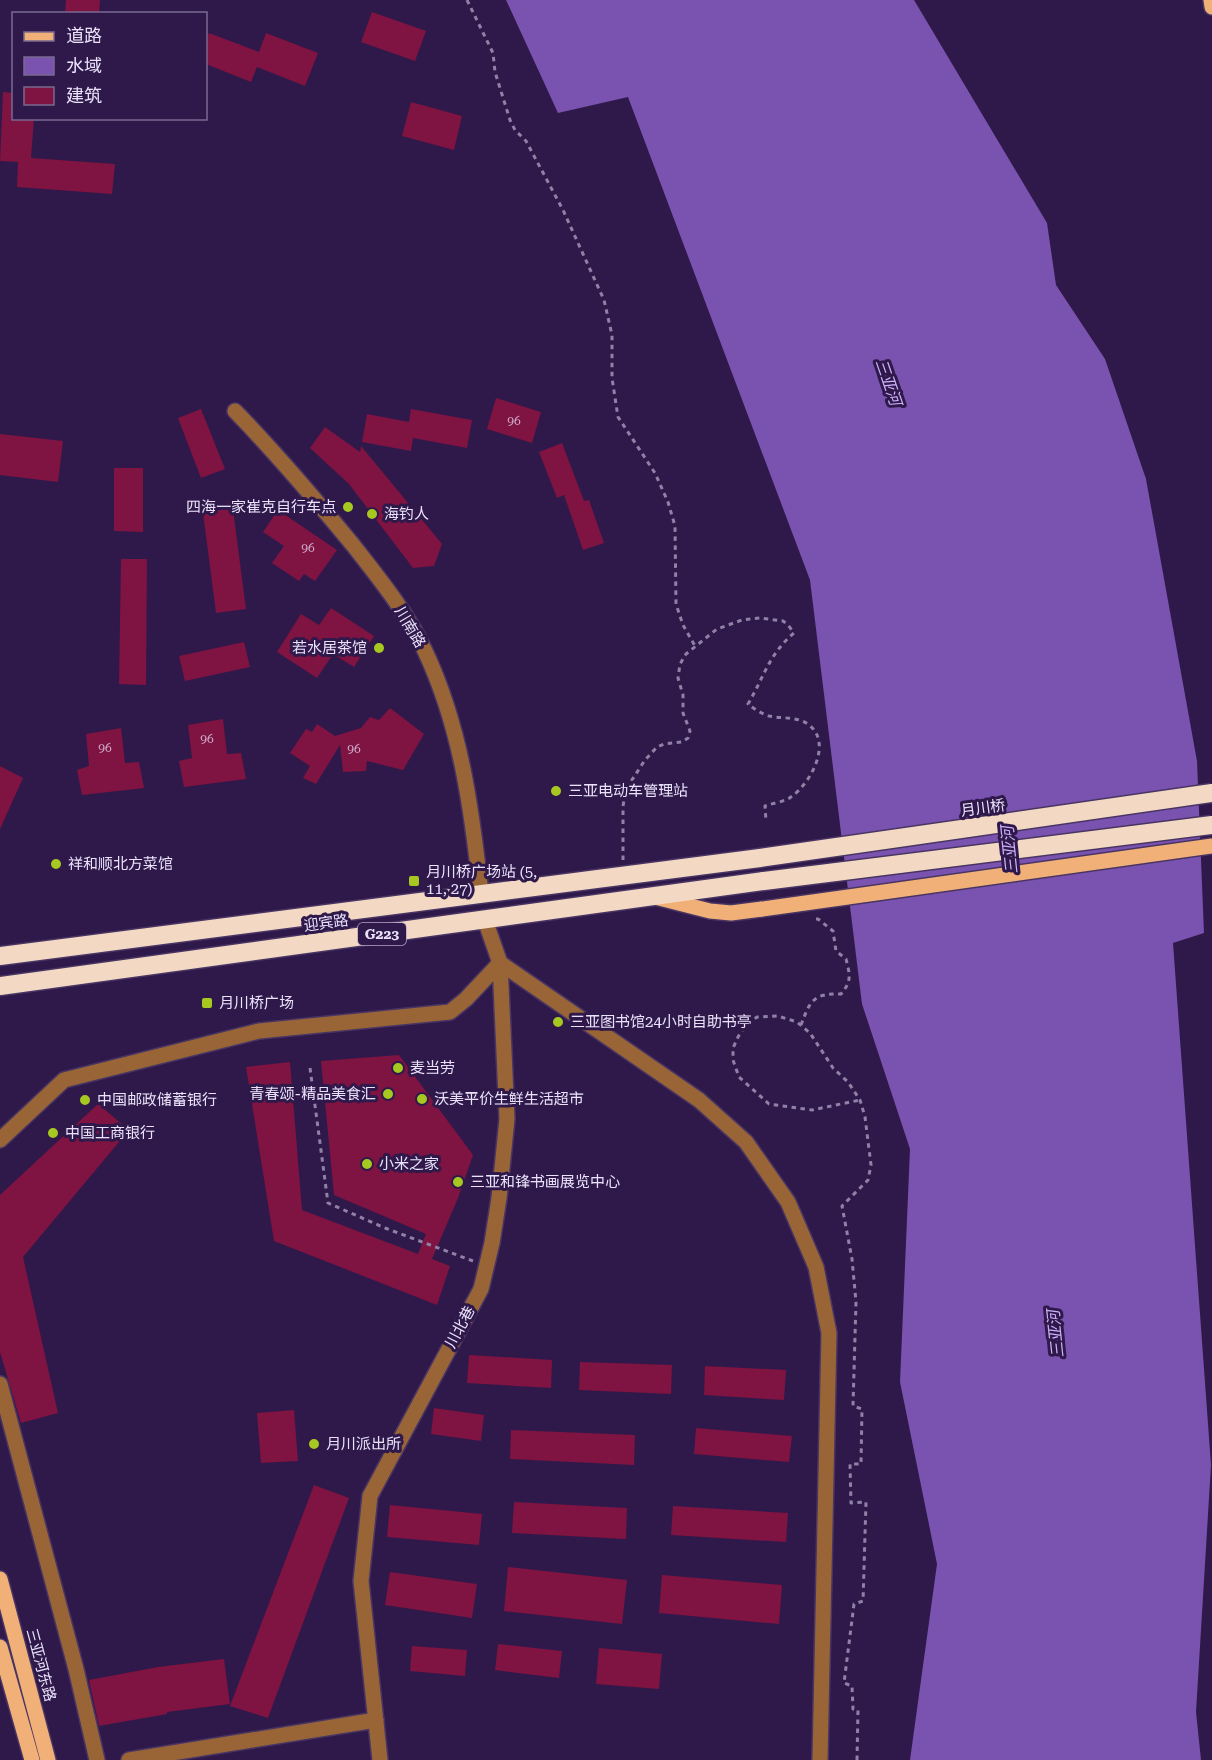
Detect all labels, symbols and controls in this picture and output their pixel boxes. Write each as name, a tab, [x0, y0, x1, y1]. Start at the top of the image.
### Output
legend	[12, 12, 207, 120]
text: 道路	[66, 25, 102, 46]
text: 水域	[66, 55, 102, 76]
text: 建筑	[66, 85, 102, 106]
water label: 三亚河	[872, 356, 906, 411]
house number: 96	[507, 414, 521, 428]
place label: 四海一家崔克自行车点	[186, 498, 336, 516]
marker: 四海一家崔克自行车点	[341, 500, 355, 514]
place label: 海钓人	[384, 505, 429, 523]
marker: 海钓人	[365, 507, 379, 521]
house number: 96	[301, 541, 315, 555]
street label: 川南路	[391, 603, 429, 651]
place label: 若水居茶馆	[292, 639, 367, 657]
marker: 若水居茶馆	[372, 641, 386, 655]
house number: 96	[200, 732, 214, 746]
house number: 96	[98, 741, 112, 755]
house number: 96	[347, 742, 361, 756]
place label: 三亚电动车管理站	[568, 782, 688, 800]
marker: 三亚电动车管理站	[549, 784, 563, 798]
street label: 月川桥	[959, 796, 1007, 820]
water label: 三亚河	[997, 822, 1021, 875]
place label: 祥和顺北方菜馆	[68, 855, 173, 873]
marker: 祥和顺北方菜馆	[49, 857, 63, 871]
place label: 月川桥广场站 (5, 11, 27)	[426, 863, 537, 898]
marker: 月川桥广场站 (5, 11, 27)	[407, 874, 421, 888]
street label: 迎宾路	[302, 911, 350, 935]
road number: G223	[358, 923, 406, 945]
place label: 月川桥广场	[219, 994, 294, 1012]
marker: 月川桥广场	[200, 996, 214, 1010]
place label: 三亚图书馆24小时自助书亭	[570, 1013, 752, 1031]
marker: 三亚图书馆24小时自助书亭	[551, 1015, 565, 1029]
place label: 麦当劳	[410, 1059, 455, 1077]
marker: 麦当劳	[391, 1061, 405, 1075]
place label: 青春颂-精品美食汇	[249, 1085, 376, 1103]
marker: 青春颂-精品美食汇	[381, 1087, 395, 1101]
place label: 沃美平价生鲜生活超市	[434, 1090, 584, 1108]
place label: 中国邮政储蓄银行	[97, 1091, 217, 1109]
marker: 沃美平价生鲜生活超市	[415, 1092, 429, 1106]
marker: 中国邮政储蓄银行	[78, 1093, 92, 1107]
place label: 中国工商银行	[65, 1124, 155, 1142]
marker: 中国工商银行	[46, 1126, 60, 1140]
place label: 小米之家	[379, 1155, 439, 1173]
marker: 小米之家	[360, 1157, 374, 1171]
place label: 三亚和锋书画展览中心	[470, 1173, 620, 1191]
marker: 三亚和锋书画展览中心	[451, 1175, 465, 1189]
street label: 川北巷	[441, 1303, 479, 1351]
water label: 三亚河	[1043, 1306, 1067, 1359]
place label: 月川派出所	[326, 1435, 401, 1453]
marker: 月川派出所	[307, 1437, 321, 1451]
street label: 三亚河东路	[23, 1626, 59, 1704]

